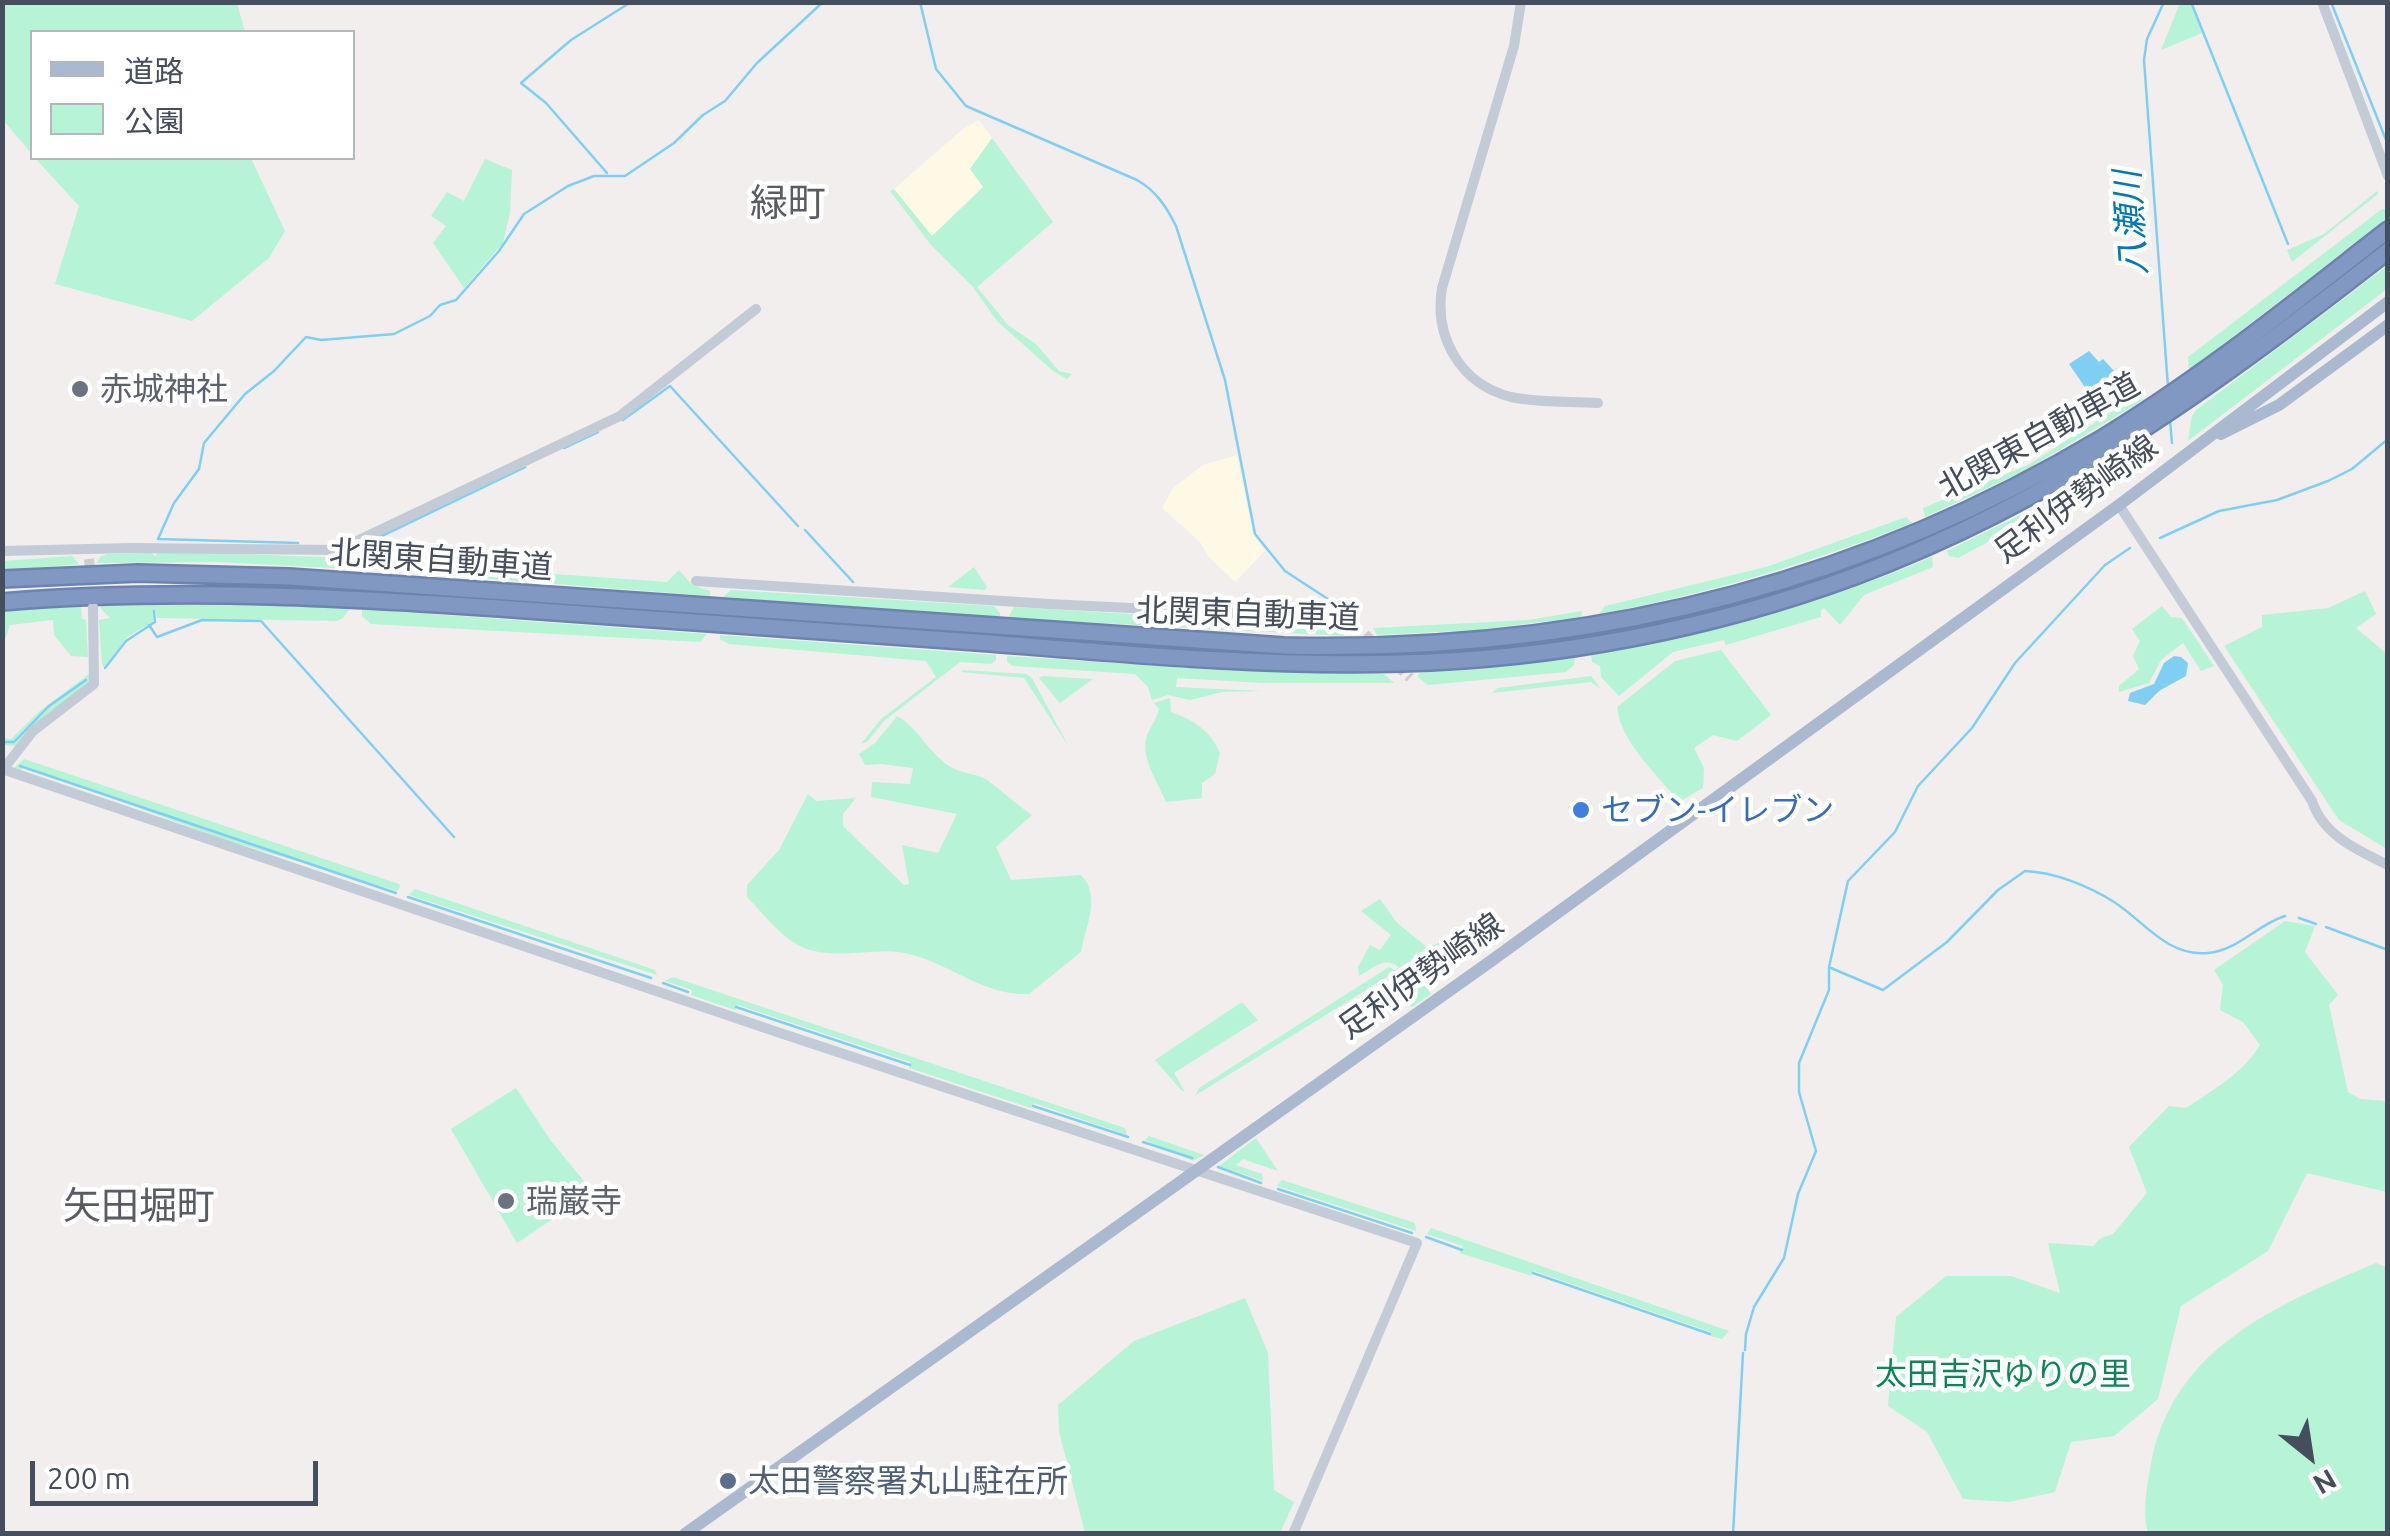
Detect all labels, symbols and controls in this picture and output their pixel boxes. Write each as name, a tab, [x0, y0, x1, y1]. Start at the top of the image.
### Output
legend	[30, 30, 355, 160]
text: 道路	[124, 54, 184, 88]
text: 公園	[124, 104, 184, 138]
water label: 八瀬川	[2106, 169, 2156, 277]
district label: 緑町	[750, 180, 826, 226]
street label: 北関東自動車道	[1932, 365, 2146, 507]
place label: 赤城神社	[100, 370, 228, 408]
marker: 赤城神社	[69, 378, 91, 400]
street label: 足利伊勢崎線	[1987, 427, 2165, 571]
street label: 北関東自動車道	[328, 533, 554, 587]
street label: 北関東自動車道	[1135, 591, 1361, 637]
place label: セブン-イレブン	[1601, 791, 1834, 829]
marker: セブン-イレブン	[1570, 799, 1592, 821]
street label: 足利伊勢崎線	[1331, 905, 1511, 1047]
place label: 瑞巌寺	[526, 1182, 622, 1220]
district label: 矢田堀町	[63, 1183, 215, 1229]
marker: 瑞巌寺	[495, 1190, 517, 1212]
park label: 太田吉沢ゆりの里	[1875, 1355, 2131, 1393]
north arrow	[2260, 1406, 2360, 1506]
scale bar	[35, 1441, 322, 1503]
text: 200 m	[47, 1461, 131, 1495]
place label: 太田警察署丸山駐在所	[748, 1462, 1068, 1500]
text: N	[2308, 1464, 2342, 1501]
marker: 太田警察署丸山駐在所	[717, 1470, 739, 1492]

